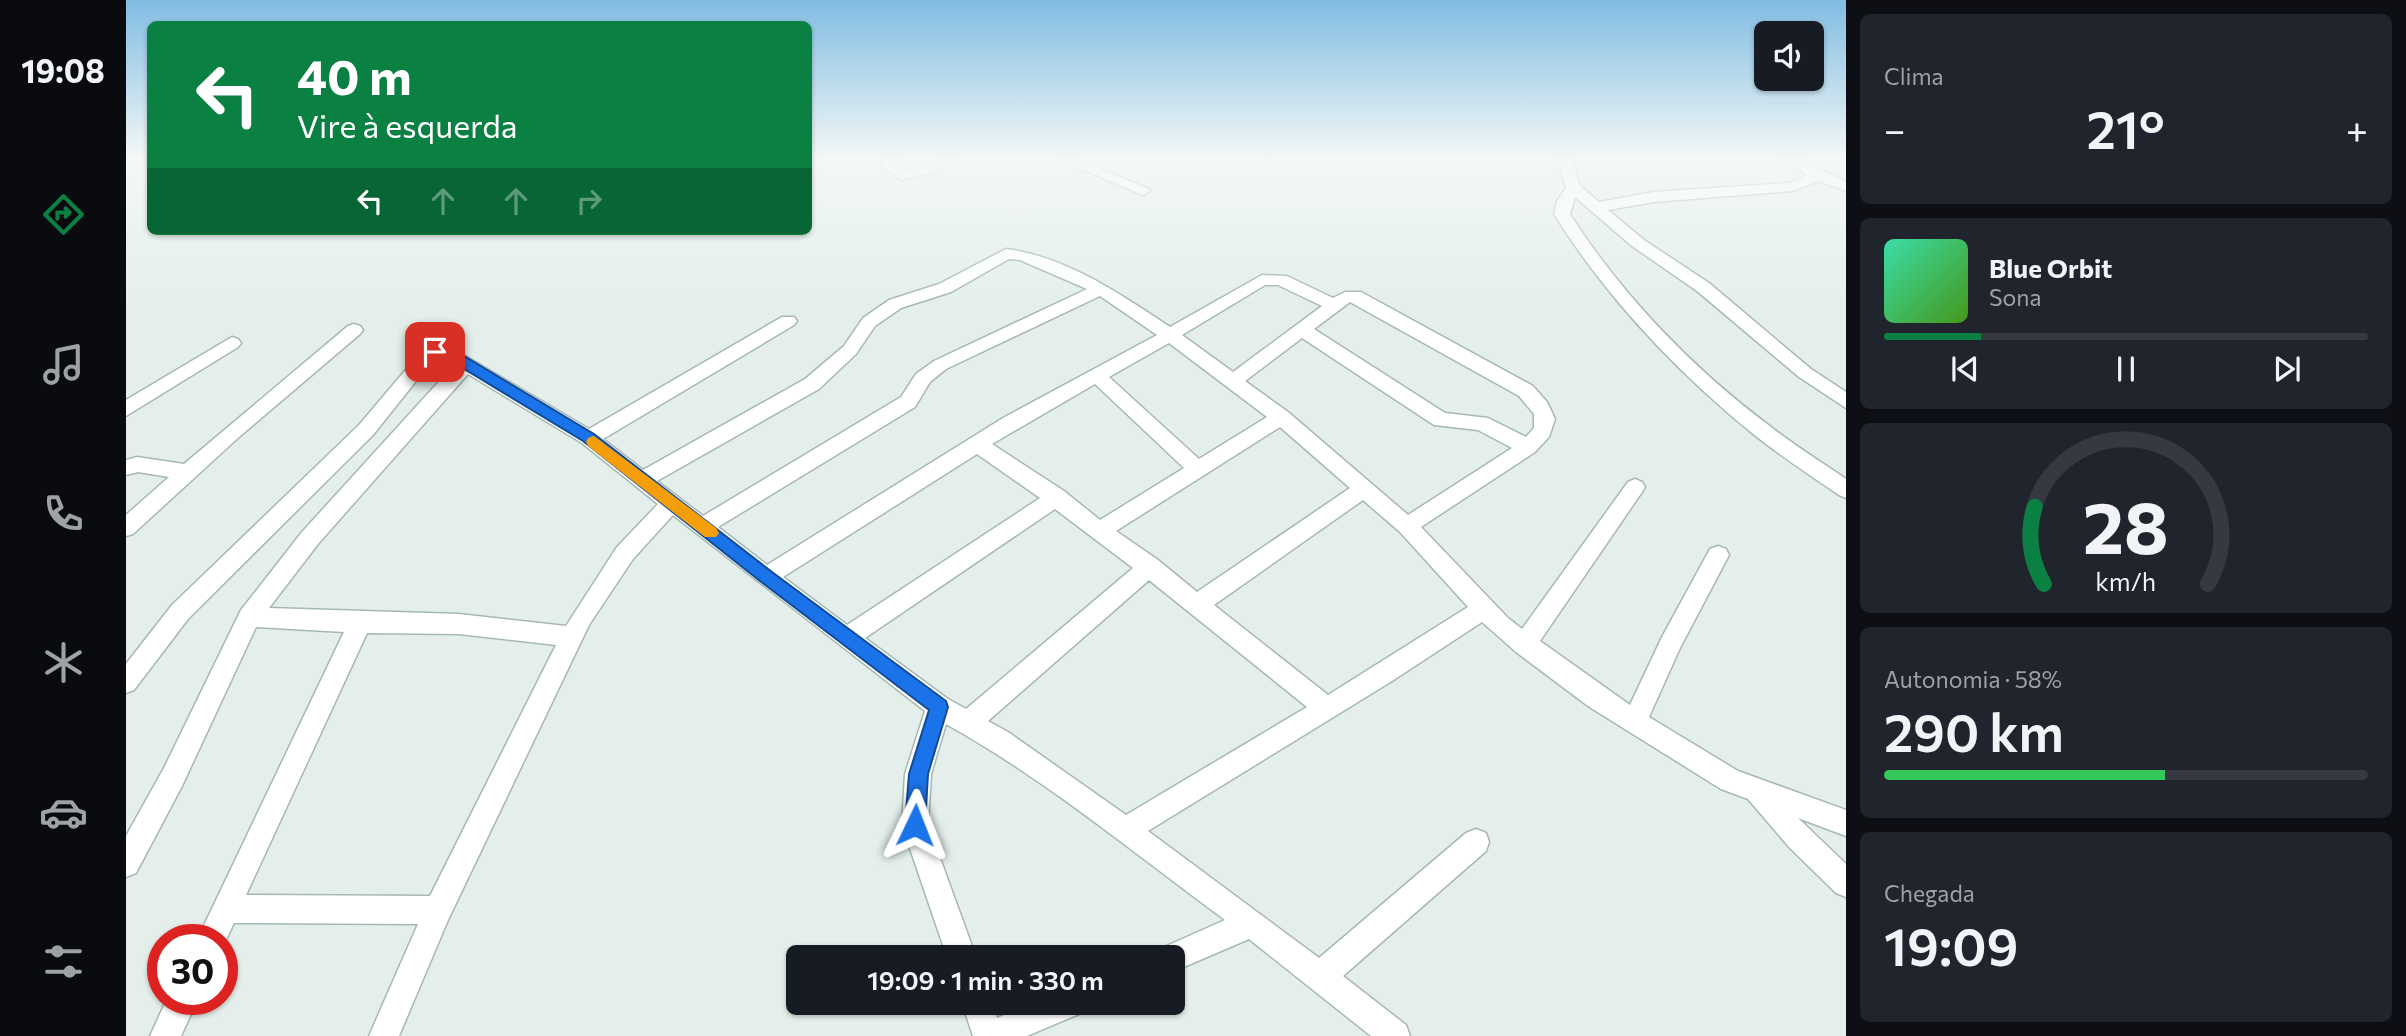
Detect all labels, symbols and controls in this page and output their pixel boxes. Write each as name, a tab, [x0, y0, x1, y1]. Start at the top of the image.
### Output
map controls	[1754, 21, 1824, 91]
button: sound	[1754, 21, 1824, 91]
text: 40 m	[297, 45, 412, 105]
icon: left	[182, 49, 273, 140]
text: 19:08	[21, 50, 105, 90]
text: Clima	[1884, 62, 1944, 90]
text: 21°	[2086, 96, 2165, 160]
text: Vire à esquerda	[297, 105, 518, 145]
text: −	[1884, 105, 1906, 152]
text: +	[2346, 105, 2368, 152]
icon: left	[351, 182, 389, 220]
icon: ahead	[424, 182, 462, 220]
icon: ahead	[497, 182, 535, 220]
icon: right	[570, 182, 608, 220]
icon: directions	[39, 190, 88, 239]
text: Blue Orbit	[1989, 252, 2112, 283]
text: Sona	[1989, 283, 2041, 311]
pin	[405, 322, 465, 382]
icon: arrive	[416, 333, 454, 371]
icon: music	[39, 340, 88, 389]
icon: previous	[1946, 350, 1984, 388]
icon: pause	[2107, 350, 2145, 388]
icon: next	[2268, 350, 2306, 388]
text: 28	[2083, 480, 2169, 569]
icon: phone	[39, 489, 88, 538]
text: km/h	[2096, 566, 2156, 596]
icon: climate	[39, 638, 88, 687]
text: Autonomia · 58%	[1884, 665, 2062, 693]
text: 290 km	[1884, 699, 2064, 763]
icon: car	[39, 788, 88, 837]
position arrow	[878, 788, 952, 862]
text: Chegada	[1884, 879, 1975, 907]
text: 19:09	[1884, 913, 2019, 977]
speed limit sign: 30	[147, 924, 238, 1015]
icon: filters	[39, 937, 88, 986]
text: 19:09 · 1 min · 330 m	[867, 964, 1104, 995]

